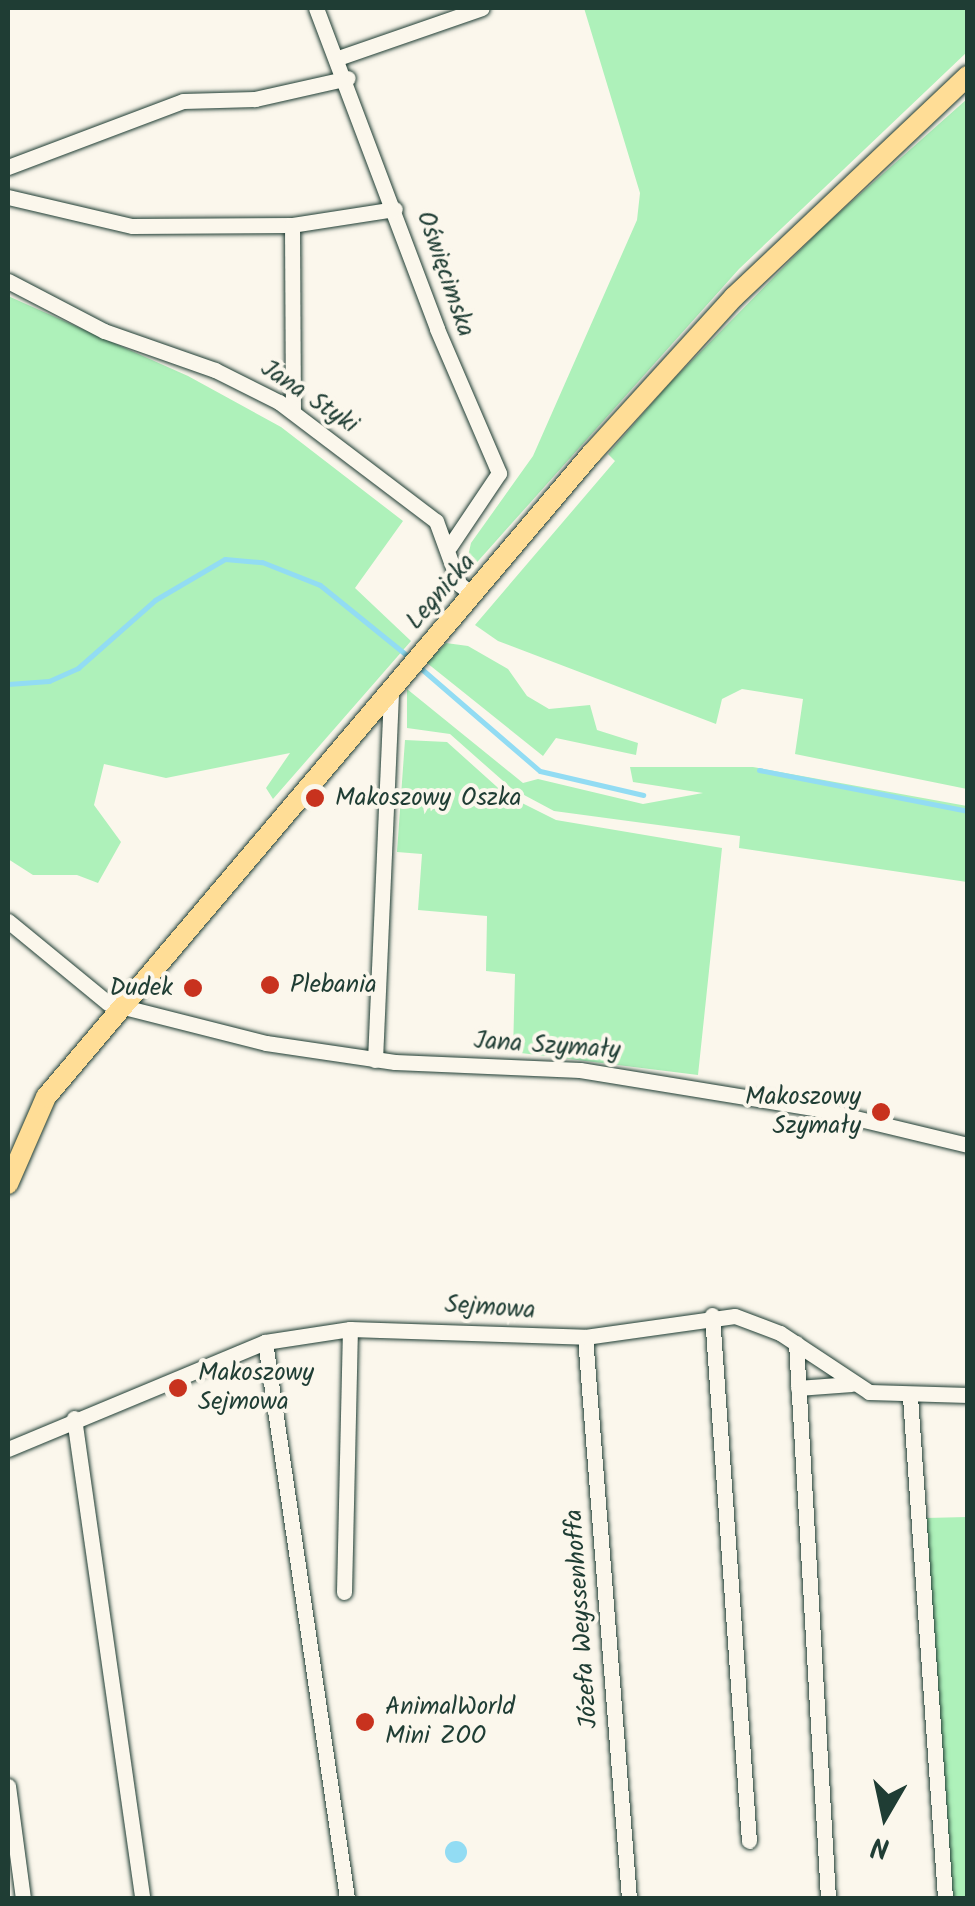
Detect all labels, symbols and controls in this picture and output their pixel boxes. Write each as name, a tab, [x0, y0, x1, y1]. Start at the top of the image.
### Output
street label: Oświęcimska	[410, 207, 480, 341]
street label: Jana Styki	[255, 354, 363, 440]
street label: Legnicka	[400, 548, 482, 636]
place label: Makoszowy Oszka	[335, 783, 521, 813]
marker: Makoszowy Oszka	[304, 787, 326, 809]
place label: Plebania	[290, 970, 377, 1000]
place label: Dudek	[109, 973, 173, 1003]
marker: Plebania	[259, 974, 281, 996]
marker: Dudek	[182, 977, 204, 999]
street label: Jana Szymały	[473, 1026, 621, 1066]
place label: Makoszowy Szymały	[745, 1083, 861, 1142]
marker: Makoszowy Szymały	[870, 1101, 892, 1123]
street label: Sejmowa	[444, 1290, 536, 1326]
place label: Makoszowy Sejmowa	[198, 1359, 314, 1418]
marker: Makoszowy Sejmowa	[167, 1377, 189, 1399]
street label: Józefa Weyssenhoffa	[559, 1508, 605, 1730]
place label: AnimalWorld Mini ZOO	[385, 1693, 515, 1752]
marker: AnimalWorld Mini ZOO	[354, 1711, 376, 1733]
north arrow	[835, 1766, 935, 1866]
text: N	[868, 1823, 892, 1870]

